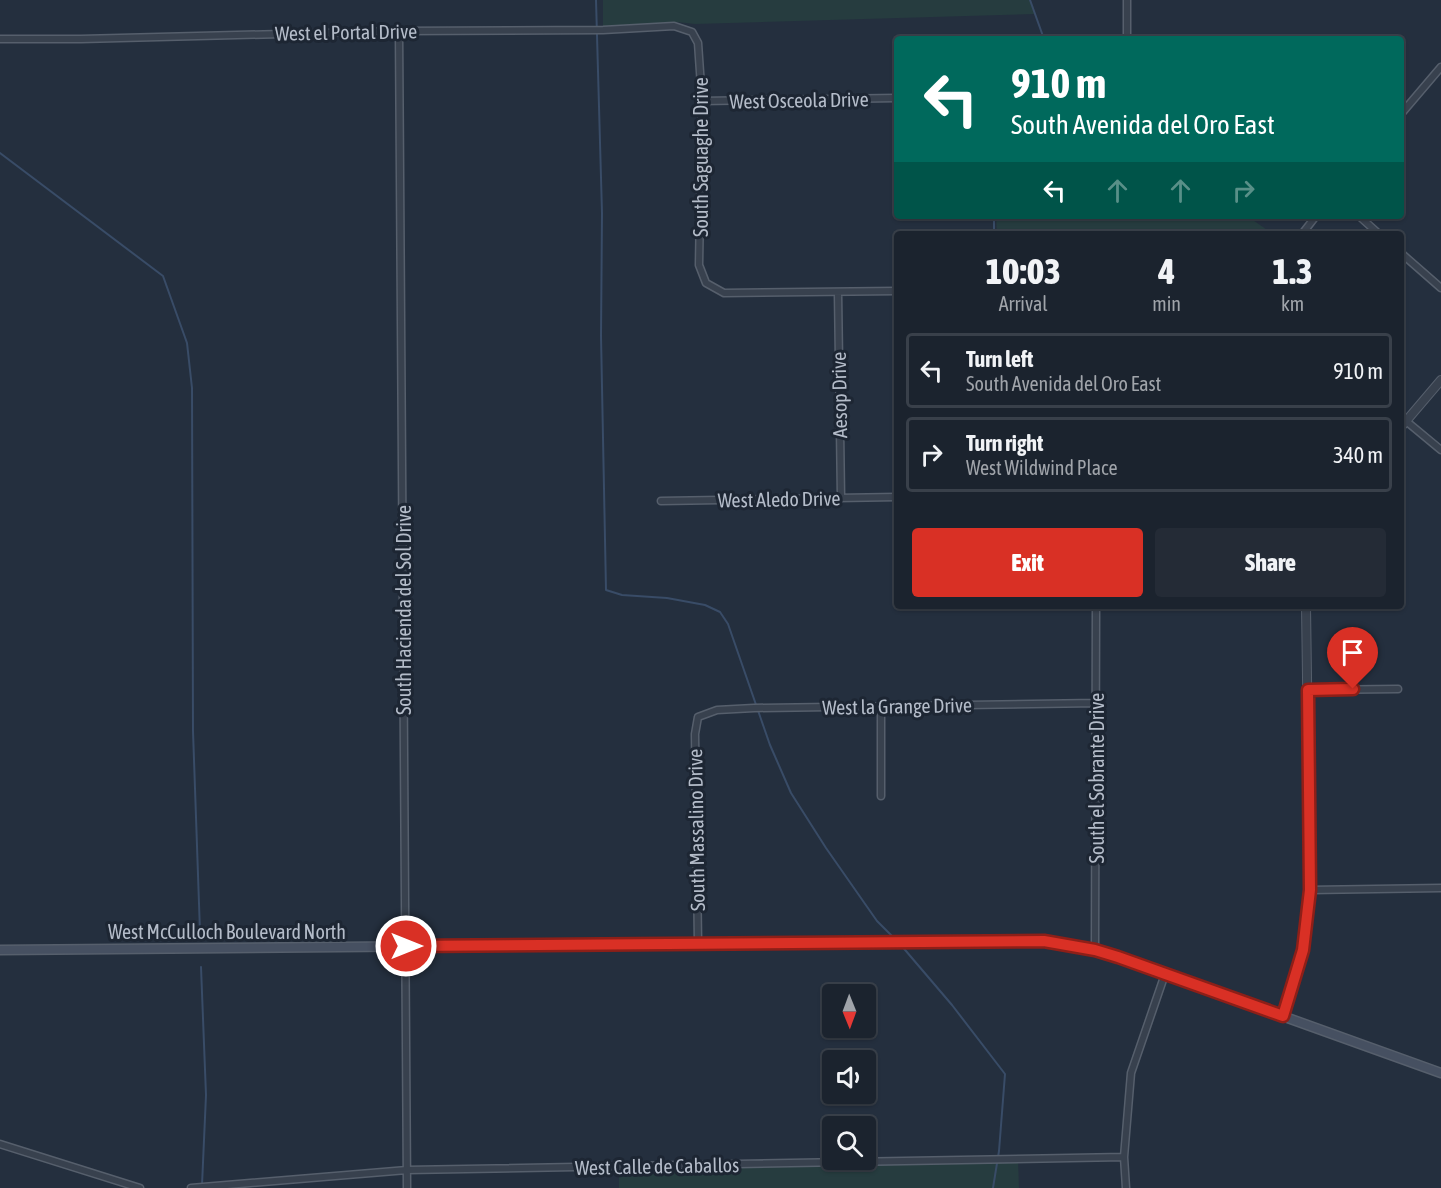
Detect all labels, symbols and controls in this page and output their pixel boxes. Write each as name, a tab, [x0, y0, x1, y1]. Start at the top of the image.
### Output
street label: West el Portal Drive	[275, 19, 417, 45]
text: 910 m	[1011, 59, 1106, 107]
icon: left	[912, 60, 990, 138]
street label: South Saguaghe Drive	[689, 77, 712, 237]
street label: West Osceola Drive	[729, 87, 869, 113]
text: South Avenida del Oro East	[1011, 109, 1275, 140]
icon: left	[1038, 174, 1071, 207]
icon: ahead	[1101, 174, 1134, 207]
icon: ahead	[1164, 174, 1197, 207]
icon: right	[1227, 174, 1260, 207]
text: 10:03	[985, 250, 1061, 292]
text: 4	[1158, 250, 1175, 292]
text: 1.3	[1272, 250, 1313, 292]
text: Arrival	[999, 292, 1048, 315]
text: min	[1152, 292, 1181, 315]
text: km	[1281, 292, 1304, 315]
text: Turn left	[966, 346, 1033, 372]
street label: Aesop Drive	[827, 352, 851, 438]
icon: left	[915, 354, 948, 387]
text: 910 m	[1333, 358, 1383, 384]
text: South Avenida del Oro East	[966, 372, 1161, 395]
text: Turn right	[966, 430, 1043, 456]
icon: right	[915, 438, 948, 471]
text: 340 m	[1333, 442, 1383, 468]
text: West Wildwind Place	[966, 456, 1118, 479]
street label: West Aledo Drive	[717, 486, 841, 512]
street label: South Hacienda del Sol Drive	[392, 505, 415, 715]
button: Exit	[912, 528, 1143, 597]
button: Share	[1155, 528, 1386, 597]
pin	[1327, 627, 1378, 689]
icon: arrive	[1336, 636, 1369, 669]
street label: West la Grange Drive	[822, 693, 972, 719]
street label: South el Sobrante Drive	[1085, 693, 1108, 863]
street label: South Massalino Drive	[683, 749, 709, 911]
position arrow	[374, 914, 438, 978]
street label: West McCulloch Boulevard North	[108, 920, 346, 943]
north arrow	[822, 984, 876, 1038]
map controls	[822, 984, 876, 1170]
button: sound	[822, 1050, 876, 1104]
button: search	[822, 1116, 876, 1170]
street label: West Calle de Caballos	[575, 1153, 739, 1179]

